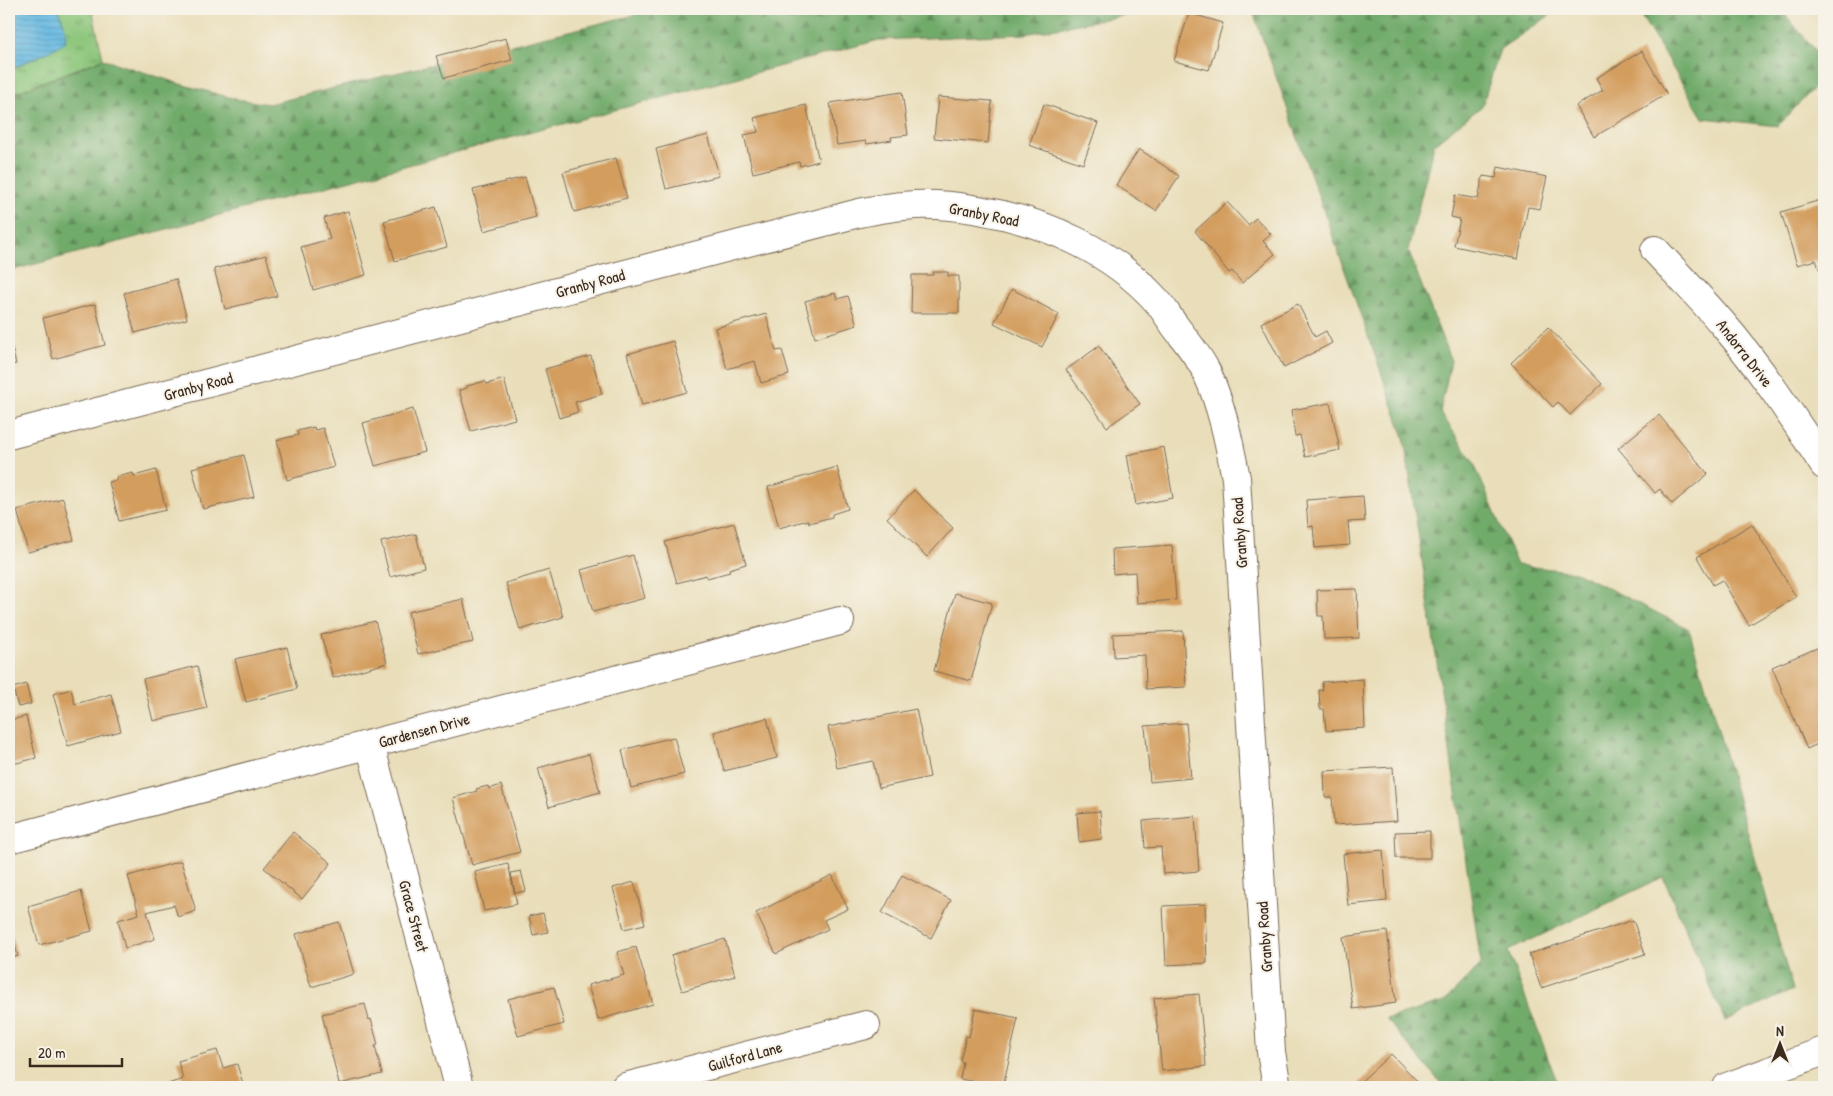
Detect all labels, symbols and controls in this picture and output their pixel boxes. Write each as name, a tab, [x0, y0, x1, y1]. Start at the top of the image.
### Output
street label: Granby Road	[947, 196, 1021, 232]
street label: Granby Road	[553, 263, 627, 303]
street label: Andorra Drive	[1712, 315, 1779, 392]
street label: Granby Road	[161, 366, 235, 406]
street label: Granby Road	[1226, 497, 1252, 569]
street label: Gardensen Drive	[376, 707, 473, 753]
street label: Grace Street	[394, 878, 434, 955]
street label: Granby Road	[1251, 901, 1277, 973]
north arrow	[1756, 1018, 1806, 1068]
text: N	[1776, 1021, 1784, 1040]
street label: Guilford Lane	[705, 1035, 785, 1076]
scale bar	[30, 1036, 122, 1068]
text: 20 m	[38, 1042, 65, 1063]

